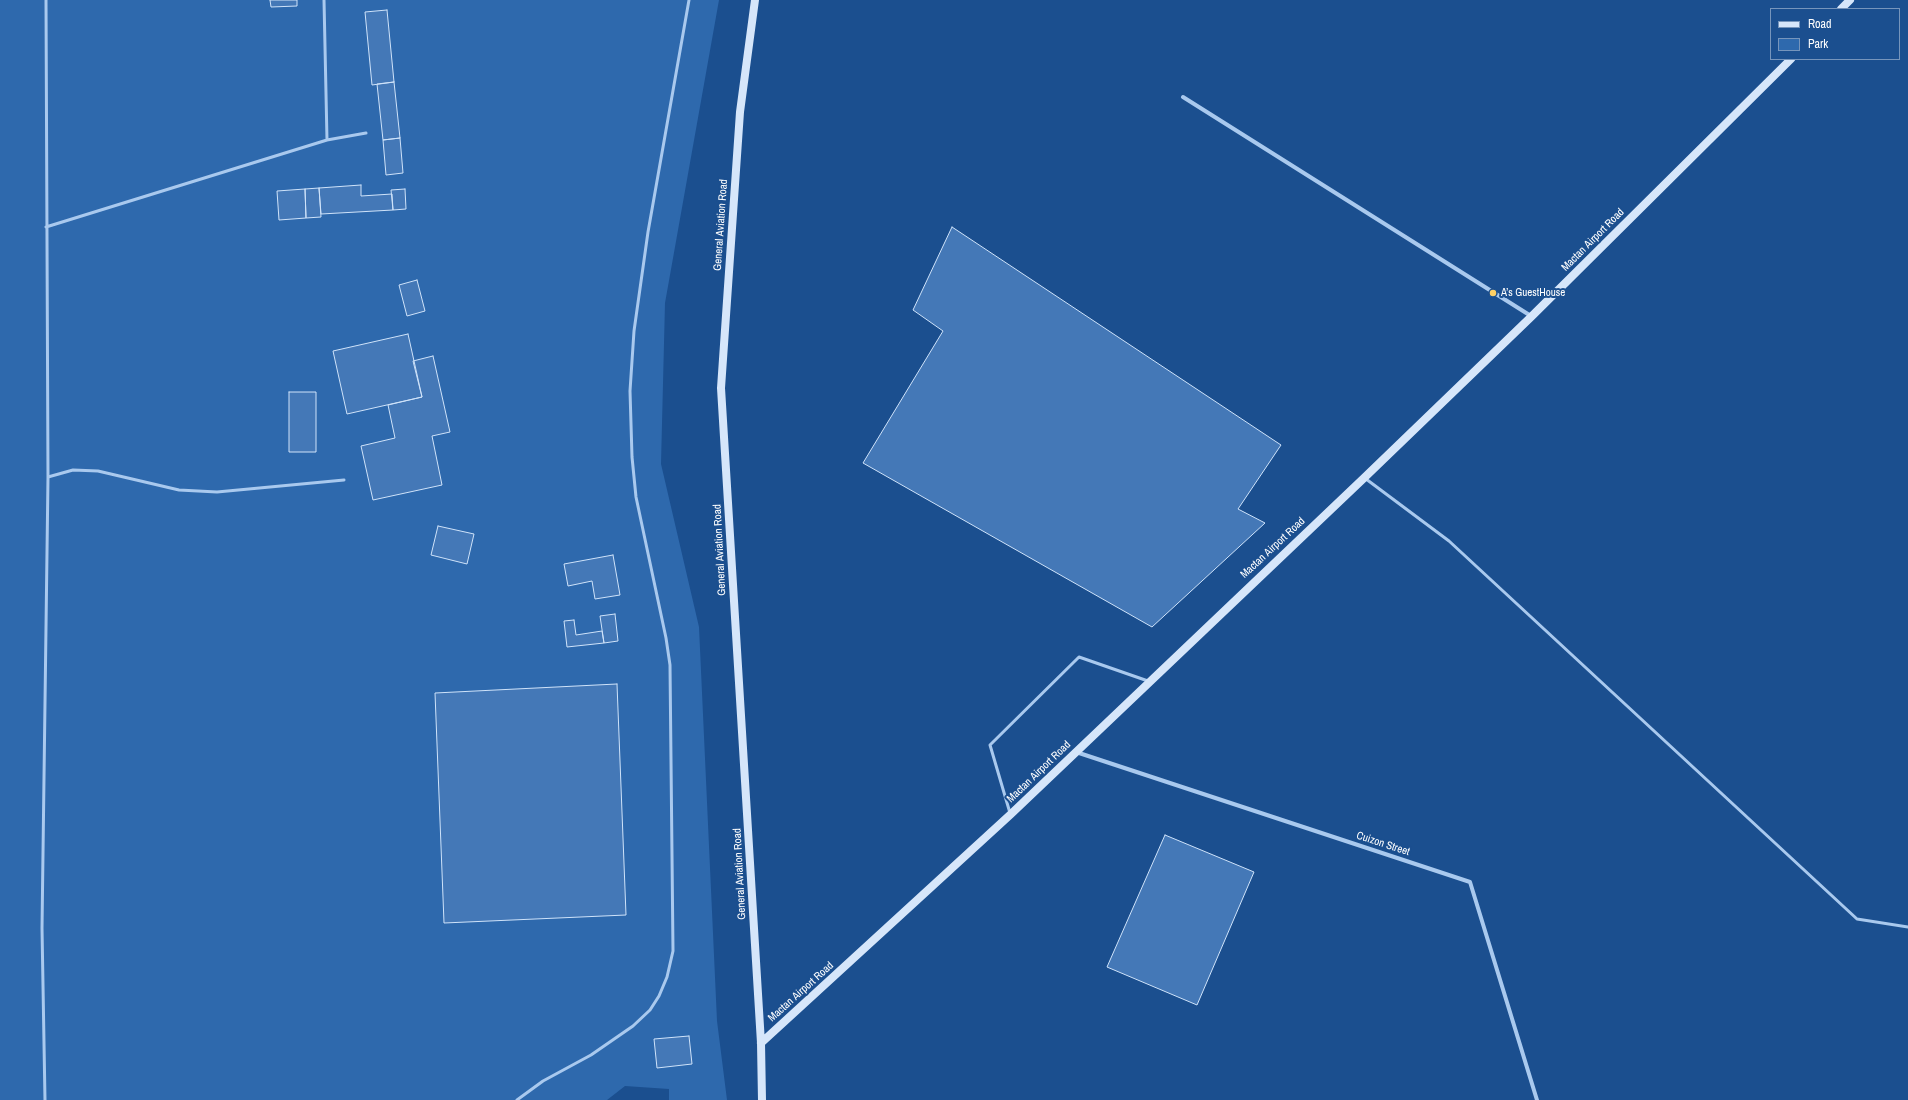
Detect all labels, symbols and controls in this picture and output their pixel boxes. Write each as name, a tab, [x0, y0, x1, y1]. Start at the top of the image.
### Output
legend	[1770, 8, 1900, 60]
text: Road	[1808, 16, 1832, 32]
text: Park	[1808, 36, 1828, 52]
street label: General Aviation Road	[711, 179, 731, 271]
street label: Mactan Airport Road	[1559, 206, 1627, 274]
place label: A’s GuestHouse	[1501, 286, 1565, 300]
marker: A’s GuestHouse	[1488, 288, 1498, 298]
street label: General Aviation Road	[711, 504, 729, 596]
street label: Mactan Airport Road	[1238, 515, 1308, 581]
street label: Mactan Airport Road	[1004, 738, 1074, 806]
street label: General Aviation Road	[731, 828, 749, 920]
street label: Cuizon Street	[1355, 829, 1411, 859]
street label: Mactan Airport Road	[766, 959, 836, 1025]

